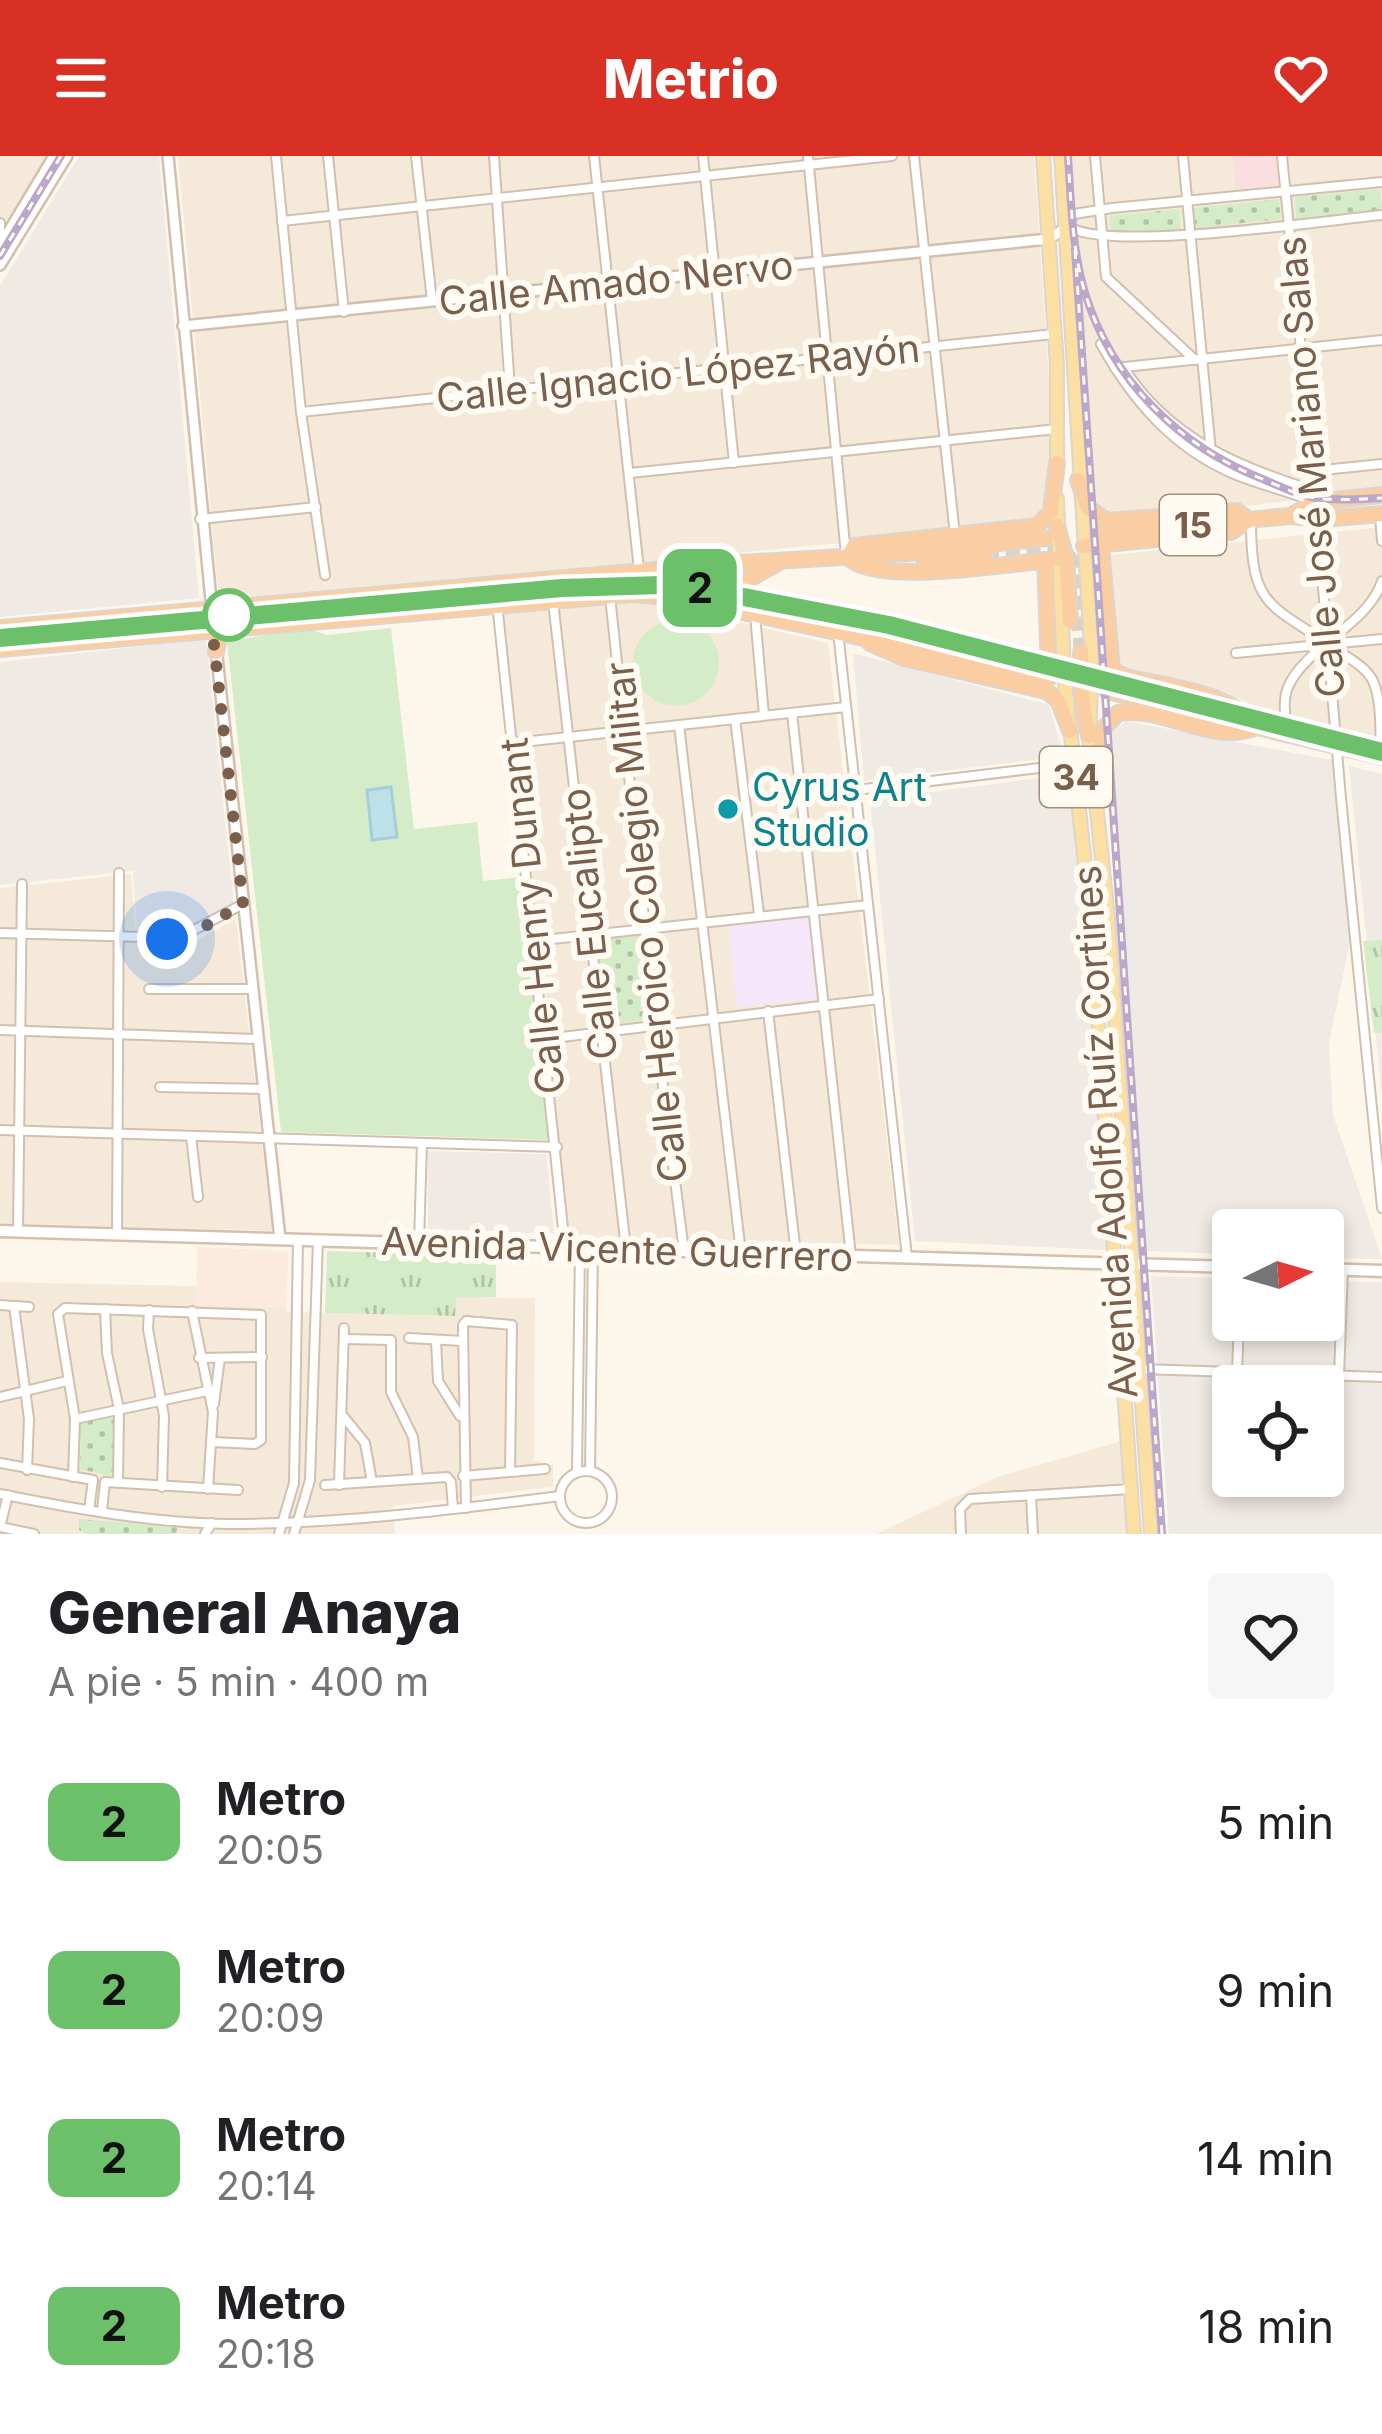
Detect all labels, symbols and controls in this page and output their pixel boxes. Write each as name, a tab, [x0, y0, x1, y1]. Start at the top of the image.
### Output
icon: menu	[48, 45, 114, 111]
icon: heart	[1268, 45, 1334, 111]
text: Metrio	[603, 46, 779, 111]
street label: Calle José Mariano Salas	[1267, 234, 1354, 700]
street label: Calle Amado Nervo	[436, 241, 796, 324]
street label: Calle Ignacio López Rayón	[434, 324, 922, 421]
road number: 15	[1160, 495, 1226, 555]
line badge: 2	[661, 549, 739, 627]
text: 2	[687, 562, 713, 613]
unlabelled marker	[204, 590, 254, 640]
street label: Calle Heroico Colegio Militar	[595, 659, 696, 1185]
street label: Calle Henry Dunant	[489, 736, 574, 1096]
road number: 34	[1040, 747, 1112, 807]
place label: Cyrus Art Studio	[752, 763, 927, 855]
street label: Calle Eucalipto	[551, 786, 626, 1062]
marker: Cyrus Art Studio	[715, 796, 741, 822]
street label: Avenida Adolfo Ruíz Cortines	[1062, 864, 1147, 1400]
your location	[137, 909, 197, 969]
north arrow	[1212, 1209, 1344, 1341]
map controls	[1212, 1209, 1344, 1497]
street label: Avenida Vicente Guerrero	[380, 1217, 854, 1280]
button: locate	[1212, 1365, 1344, 1497]
button: heart	[1208, 1573, 1334, 1699]
text: General Anaya	[48, 1578, 461, 1647]
text: A pie · 5 min · 400 m	[48, 1658, 429, 1705]
text: Metro	[216, 1771, 346, 1826]
text: 5 min	[1217, 1795, 1334, 1850]
text: 2	[101, 1796, 127, 1847]
text: 20:05	[216, 1826, 324, 1873]
text: Metro	[216, 1939, 346, 1994]
text: 9 min	[1217, 1963, 1334, 2018]
text: 2	[101, 1964, 127, 2015]
text: 20:09	[216, 1994, 324, 2041]
text: Metro	[216, 2107, 346, 2162]
text: 14 min	[1197, 2131, 1334, 2186]
text: 2	[101, 2132, 127, 2183]
text: 20:14	[216, 2162, 317, 2209]
text: Metro	[216, 2275, 346, 2330]
text: 18 min	[1198, 2299, 1334, 2354]
text: 2	[101, 2300, 127, 2351]
text: 20:18	[216, 2330, 316, 2377]

